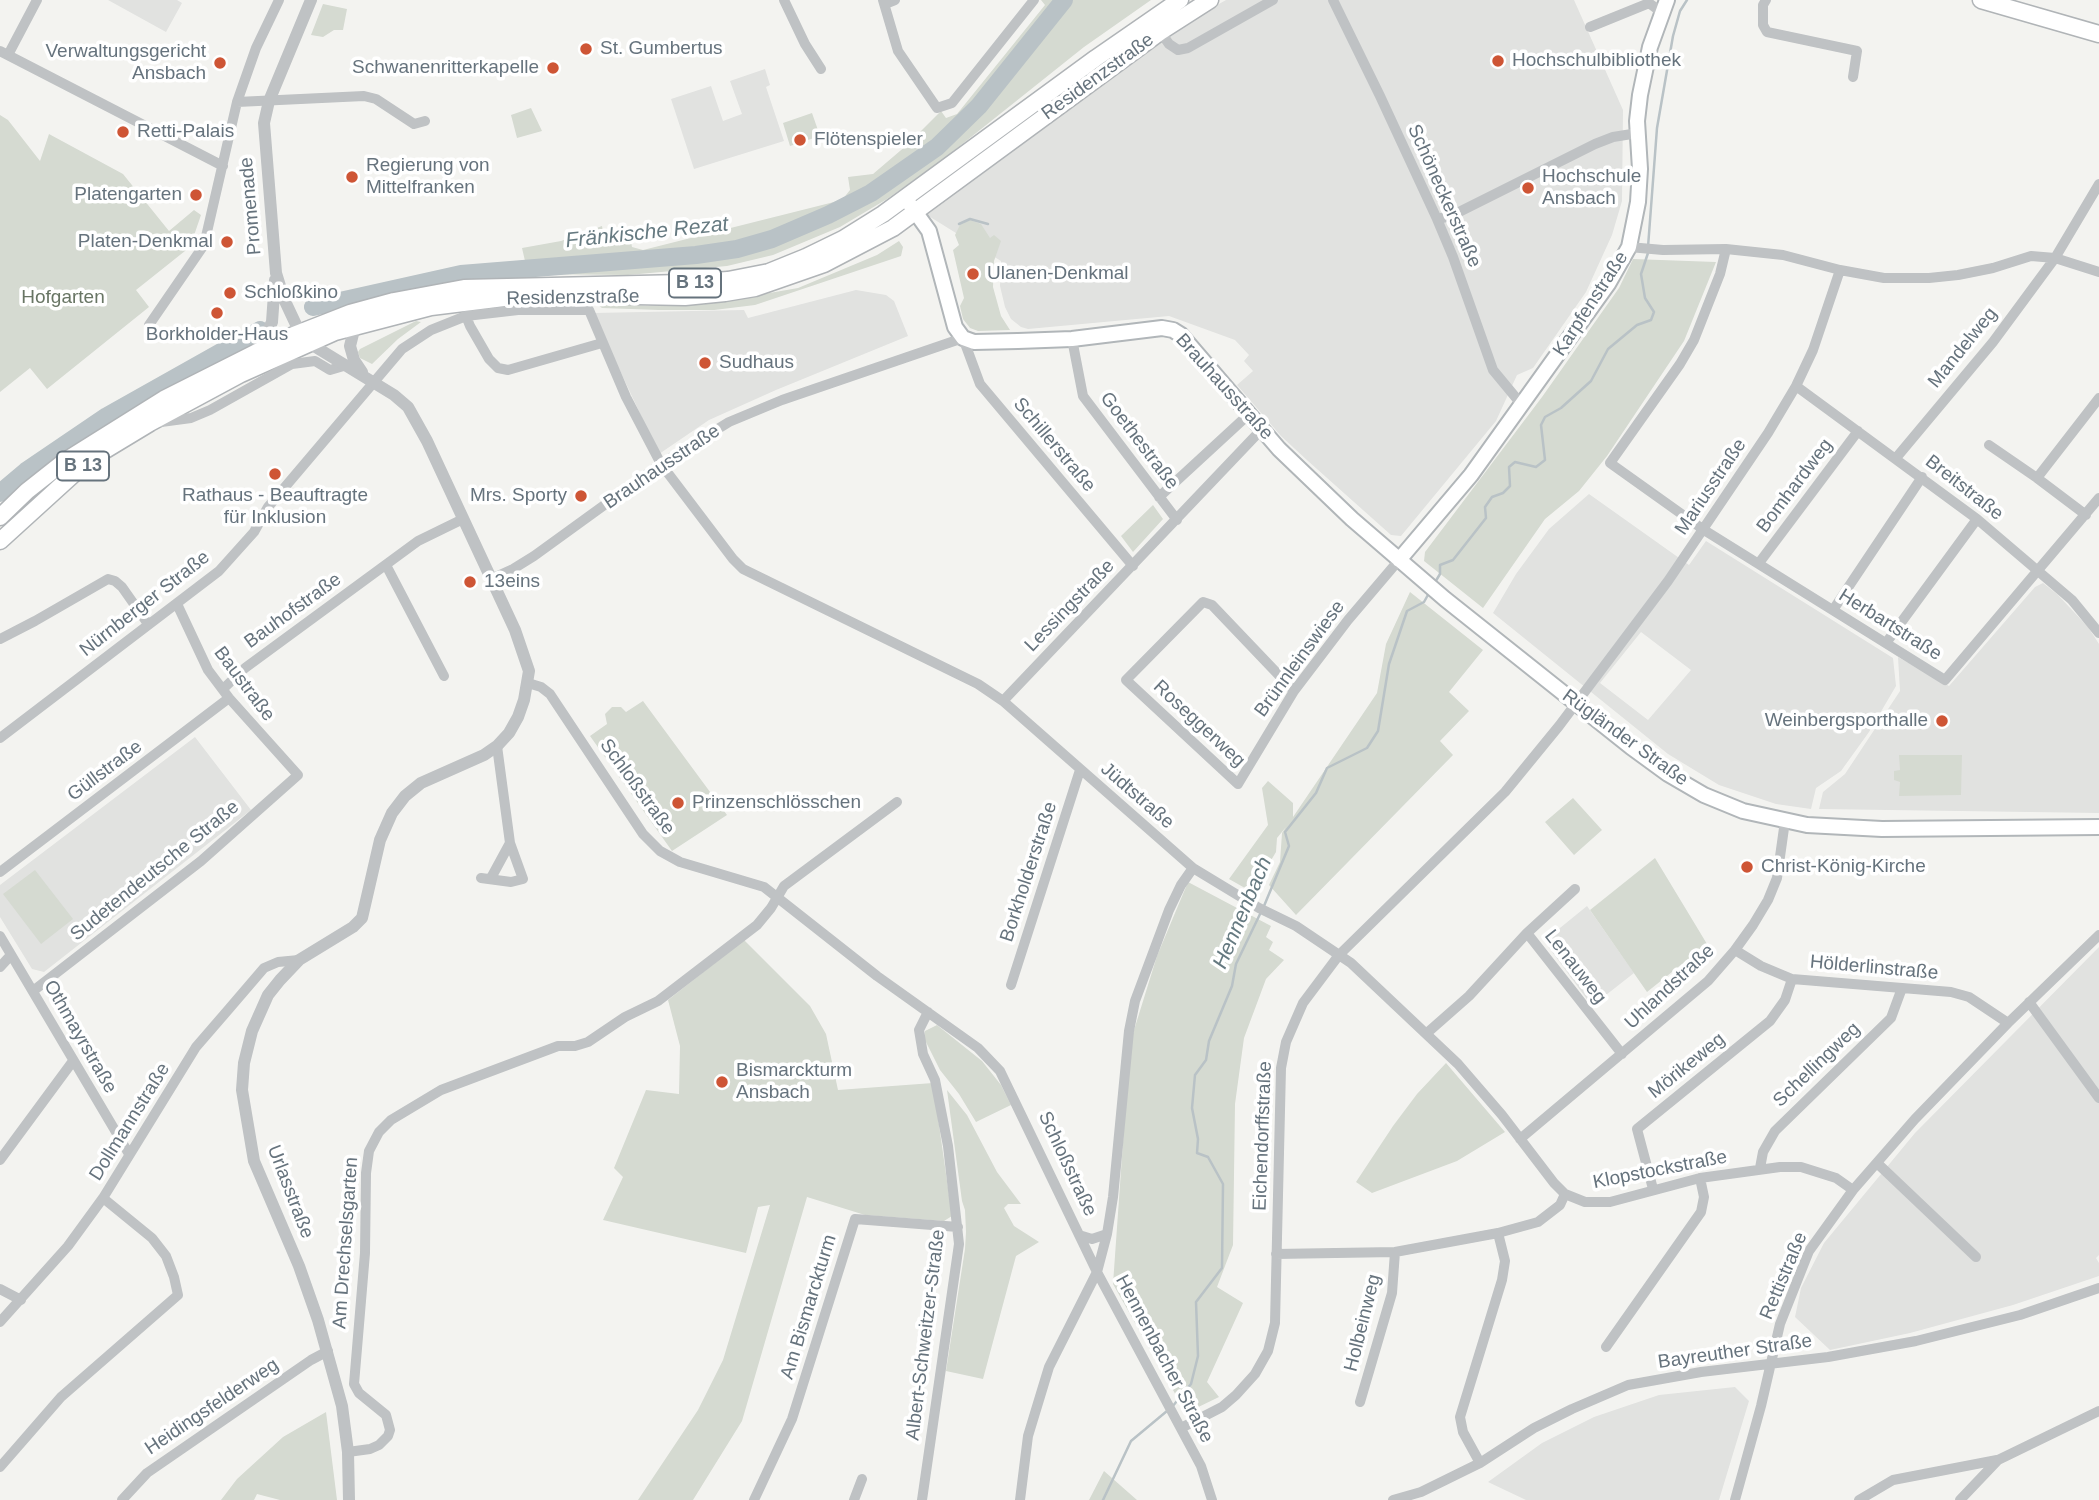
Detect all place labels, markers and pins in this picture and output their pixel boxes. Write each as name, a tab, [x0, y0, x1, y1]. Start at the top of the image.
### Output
place label: St. Gumbertus	[600, 38, 722, 60]
place label: Verwaltungsgericht Ansbach	[45, 41, 206, 85]
marker: St. Gumbertus	[578, 41, 594, 57]
place label: Hochschulbibliothek	[1512, 50, 1681, 72]
marker: Hochschulbibliothek	[1490, 53, 1506, 69]
marker: Verwaltungsgericht Ansbach	[212, 55, 228, 71]
place label: Schwanenritterkapelle	[352, 57, 539, 79]
marker: Schwanenritterkapelle	[545, 60, 561, 76]
place label: Retti-Palais	[137, 121, 234, 143]
marker: Retti-Palais	[115, 124, 131, 140]
place label: Flötenspieler	[814, 129, 923, 151]
marker: Flötenspieler	[792, 132, 808, 148]
place label: Regierung von Mittelfranken	[366, 155, 490, 199]
place label: Hochschule Ansbach	[1542, 166, 1641, 210]
marker: Regierung von Mittelfranken	[344, 169, 360, 185]
marker: Hochschule Ansbach	[1520, 180, 1536, 196]
place label: Platengarten	[74, 184, 182, 206]
marker: Platengarten	[188, 187, 204, 203]
place label: Platen-Denkmal	[78, 231, 213, 253]
marker: Platen-Denkmal	[219, 234, 235, 250]
place label: Ulanen-Denkmal	[987, 263, 1129, 285]
marker: Ulanen-Denkmal	[965, 266, 981, 282]
place label: Schloßkino	[244, 282, 338, 304]
marker: Schloßkino	[222, 285, 238, 301]
marker: Borkholder-Haus	[209, 305, 225, 321]
place label: Borkholder-Haus	[146, 324, 288, 346]
place label: Sudhaus	[719, 352, 794, 374]
marker: Sudhaus	[697, 355, 713, 371]
marker: Rathaus - Beauftragte für Inklusion	[267, 466, 283, 482]
place label: Rathaus - Beauftragte für Inklusion	[182, 485, 368, 529]
place label: Mrs. Sporty	[470, 485, 567, 507]
marker: Mrs. Sporty	[573, 488, 589, 504]
place label: 13eins	[484, 571, 540, 593]
marker: 13eins	[462, 574, 478, 590]
place label: Weinbergsporthalle	[1765, 710, 1928, 732]
marker: Weinbergsporthalle	[1934, 713, 1950, 729]
place label: Prinzenschlösschen	[692, 792, 861, 814]
marker: Prinzenschlösschen	[670, 795, 686, 811]
place label: Christ-König-Kirche	[1761, 856, 1926, 878]
marker: Christ-König-Kirche	[1739, 859, 1755, 875]
place label: Bismarckturm Ansbach	[736, 1060, 852, 1104]
marker: Bismarckturm Ansbach	[714, 1074, 730, 1090]

